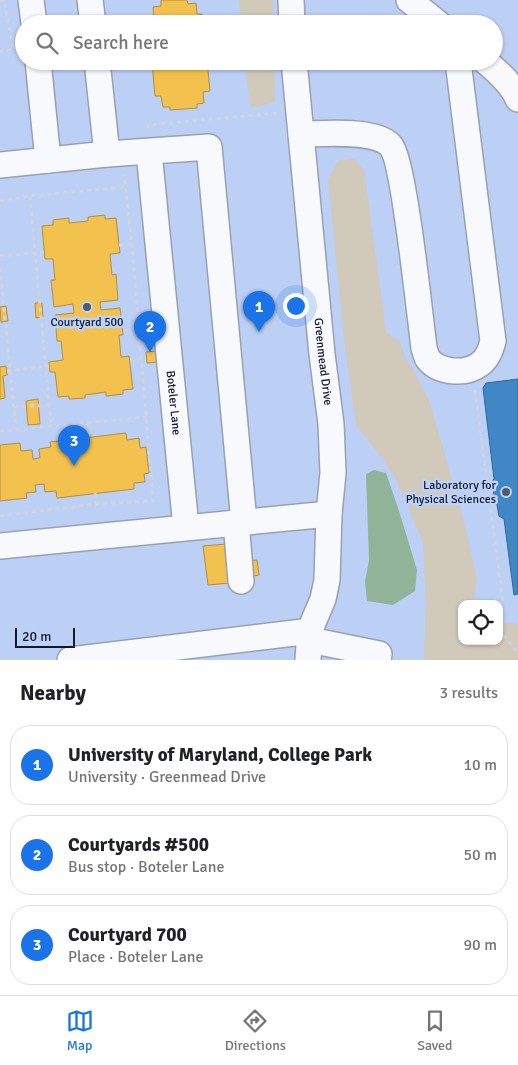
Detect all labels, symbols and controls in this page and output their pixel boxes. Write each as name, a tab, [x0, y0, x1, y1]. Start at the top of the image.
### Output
search box	[15, 15, 503, 70]
icon: search	[33, 29, 61, 57]
text: Search here	[73, 31, 169, 55]
pin: 1	[243, 291, 275, 332]
your location	[283, 293, 309, 319]
marker: Courtyard 500	[81, 301, 93, 313]
pin: 2	[134, 311, 166, 352]
place label: Courtyard 500	[50, 315, 124, 330]
street label: Greenmead Drive	[311, 317, 336, 406]
street label: Boteler Lane	[163, 370, 184, 436]
pin: 3	[58, 425, 90, 466]
place label: Laboratory for Physical Sciences	[406, 478, 497, 507]
marker: Laboratory for Physical Sciences	[500, 486, 512, 498]
map controls	[458, 600, 503, 645]
button: locate	[458, 600, 503, 645]
scale bar	[15, 625, 75, 648]
text: 20 m	[22, 628, 51, 645]
text: Nearby	[20, 680, 86, 706]
text: 3 results	[439, 683, 498, 703]
text: University of Maryland, College Park	[68, 743, 372, 767]
text: 1	[33, 755, 41, 775]
text: 10 m	[463, 755, 497, 775]
text: University · Greenmead Drive	[68, 767, 266, 787]
text: Courtyards #500	[68, 833, 209, 857]
text: 2	[33, 845, 41, 865]
text: 50 m	[463, 845, 497, 865]
text: Bus stop · Boteler Lane	[68, 857, 224, 877]
text: Courtyard 700	[68, 923, 187, 947]
text: 3	[33, 935, 41, 955]
text: 90 m	[463, 935, 497, 955]
text: Place · Boteler Lane	[68, 947, 204, 967]
tab: Map	[66, 1007, 94, 1054]
tab: Directions	[225, 1007, 286, 1054]
tab: Saved	[417, 1007, 452, 1054]

